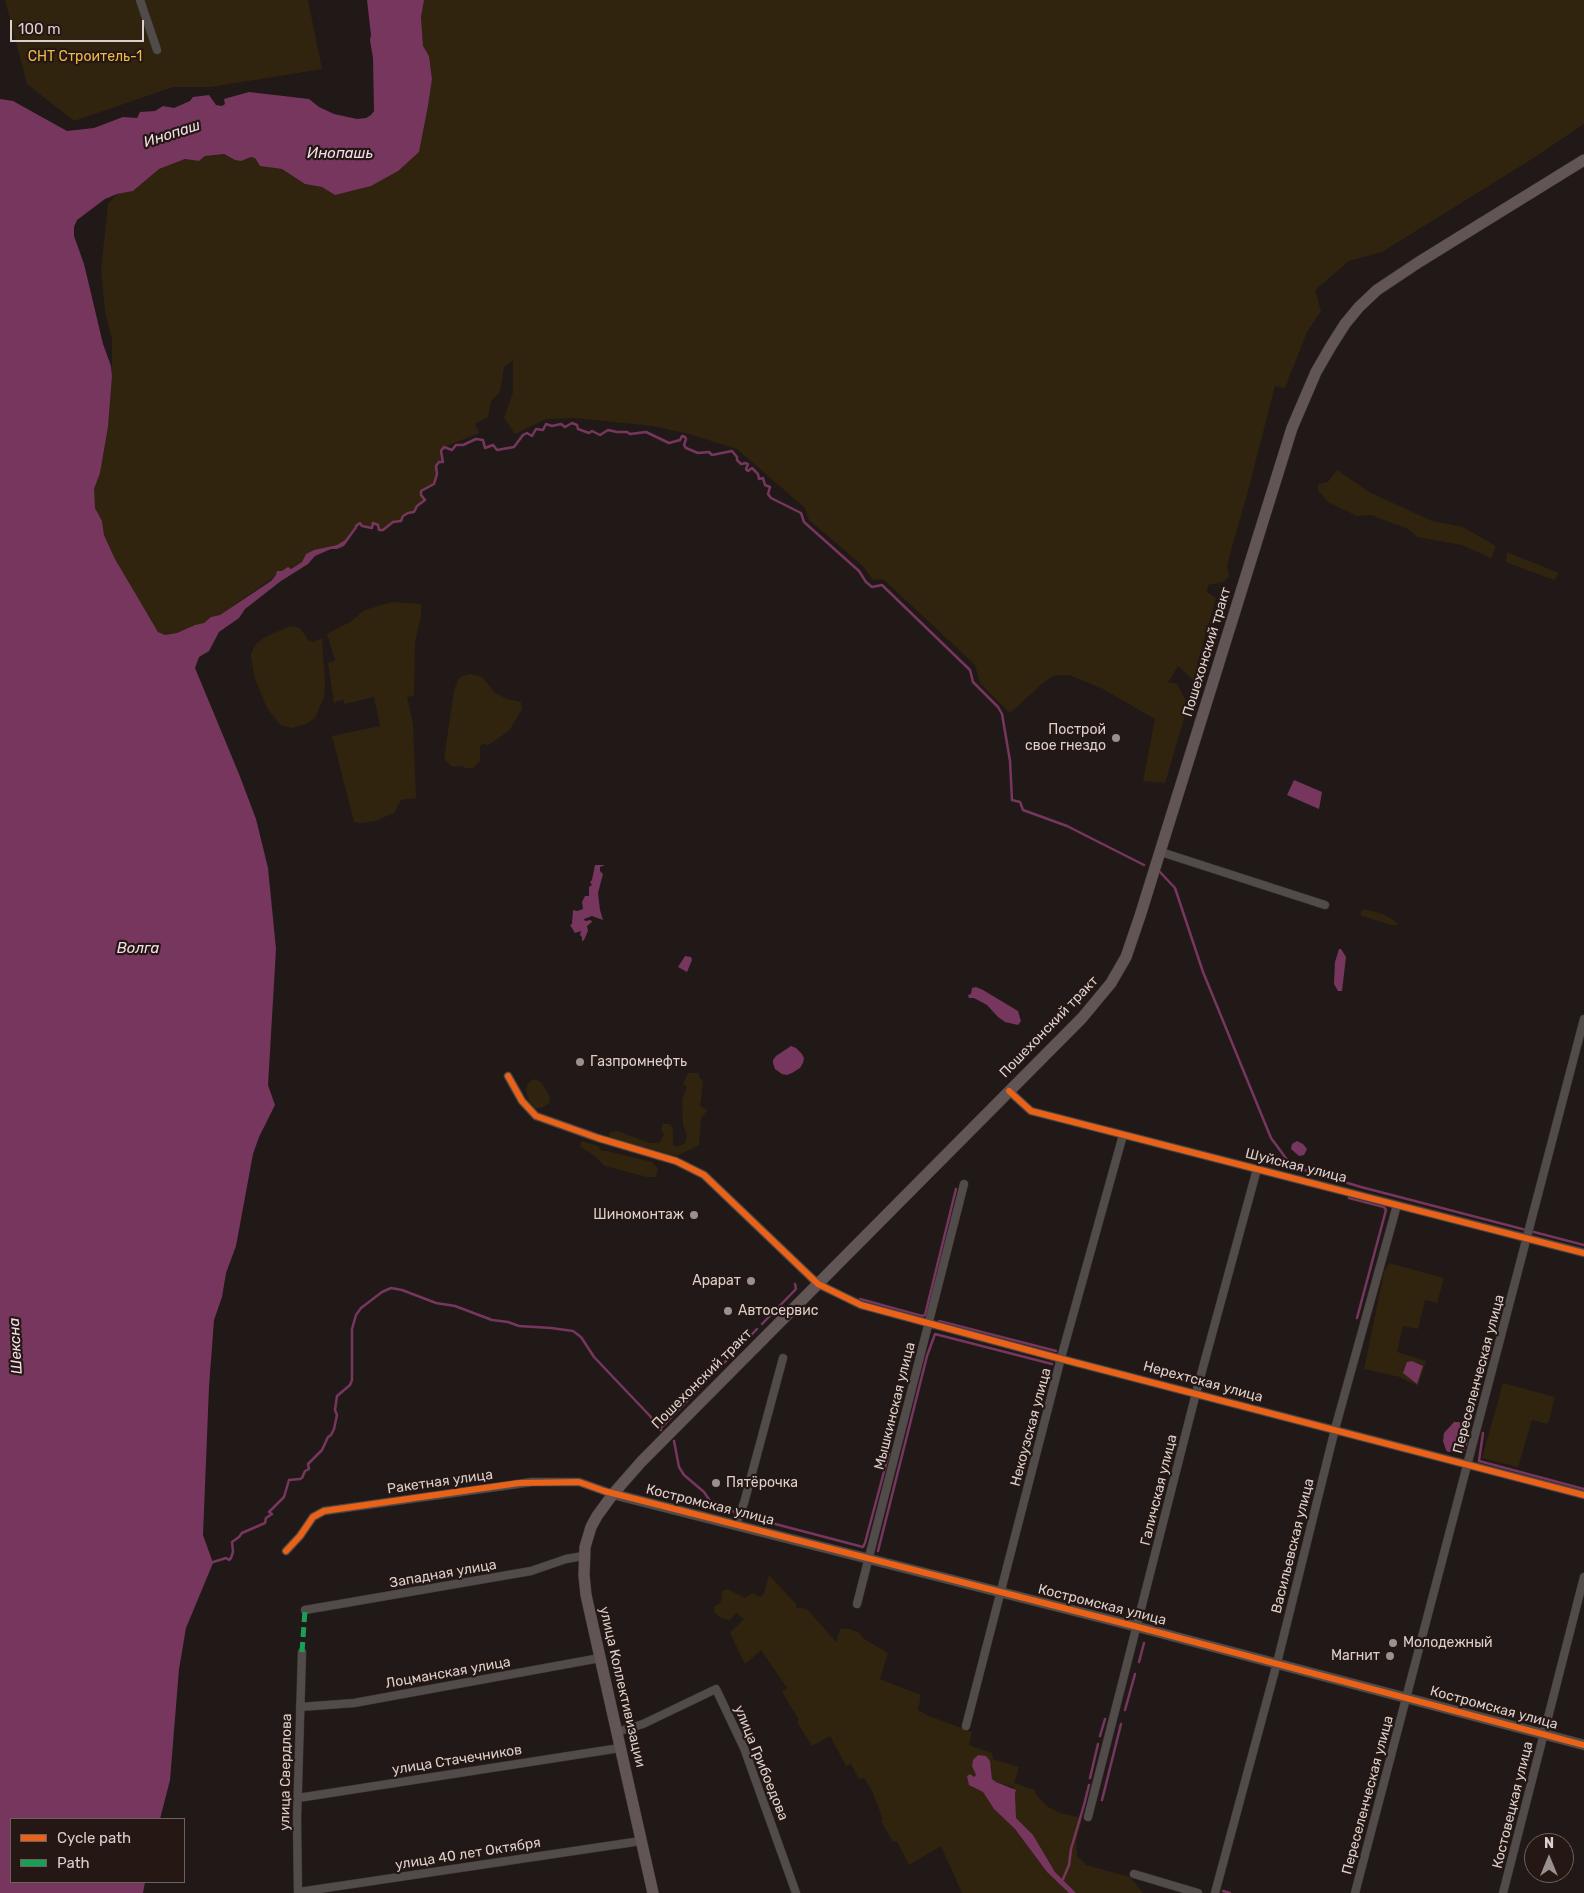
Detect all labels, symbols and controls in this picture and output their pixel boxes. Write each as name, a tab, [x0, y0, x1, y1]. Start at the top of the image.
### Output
scale bar	[12, 10, 146, 42]
text: 100 m	[18, 20, 60, 38]
park label: СНТ Строитель-1	[28, 49, 142, 65]
water label: Инопаш	[141, 116, 203, 152]
water label: Инопашь	[307, 145, 373, 163]
street label: Пошехонский тракт	[1179, 585, 1235, 719]
place label: Построй свое гнездо	[1025, 722, 1106, 754]
marker: Построй свое гнездо	[1110, 732, 1122, 744]
water label: Волга	[117, 940, 159, 958]
street label: Пошехонский тракт	[996, 973, 1102, 1081]
place label: Газпромнефть	[590, 1054, 687, 1070]
marker: Газпромнефть	[574, 1056, 586, 1068]
street label: Шуйская улица	[1244, 1145, 1348, 1187]
place label: Шиномонтаж	[593, 1207, 684, 1223]
marker: Шиномонтаж	[688, 1209, 700, 1221]
place label: Арарат	[692, 1273, 741, 1289]
marker: Арарат	[745, 1275, 757, 1287]
street label: Переселенческая улица	[1450, 1293, 1508, 1455]
place label: Автосервис	[738, 1303, 818, 1319]
marker: Автосервис	[722, 1305, 734, 1317]
water label: Шексна	[6, 1317, 26, 1375]
street label: Пошехонский тракт	[648, 1325, 756, 1433]
street label: Мышкинская улица	[871, 1340, 919, 1472]
street label: Нерехтская улица	[1141, 1358, 1265, 1406]
street label: Некоузская улица	[1007, 1366, 1055, 1488]
street label: Галичская улица	[1137, 1433, 1181, 1547]
street label: Ракетная улица	[386, 1466, 494, 1498]
place label: Пятёрочка	[726, 1475, 798, 1491]
marker: Пятёрочка	[710, 1477, 722, 1489]
street label: Васильевская улица	[1268, 1477, 1318, 1615]
street label: Костромская улица	[644, 1481, 776, 1529]
street label: Западная улица	[388, 1556, 498, 1592]
street label: Костромская улица	[1036, 1581, 1168, 1629]
street label: улица Коллективизации	[595, 1605, 649, 1769]
place label: Молодежный	[1403, 1635, 1493, 1651]
marker: Молодежный	[1387, 1637, 1399, 1649]
place label: Магнит	[1331, 1648, 1380, 1664]
marker: Магнит	[1384, 1650, 1396, 1662]
street label: Лоцманская улица	[384, 1654, 512, 1692]
street label: Костромская улица	[1428, 1683, 1560, 1733]
street label: улица Грибоедова	[730, 1703, 792, 1823]
street label: улица Свердлова	[277, 1713, 295, 1831]
street label: Переселенческая улица	[1339, 1714, 1397, 1876]
street label: Костовецкая улица	[1489, 1740, 1537, 1870]
street label: улица Стачечников	[391, 1741, 523, 1779]
legend	[10, 1818, 185, 1883]
text: Cycle path	[57, 1829, 131, 1847]
north arrow	[1524, 1833, 1574, 1883]
street label: улица 40 лет Октября	[394, 1834, 542, 1874]
text: N	[1544, 1835, 1554, 1852]
text: Path	[57, 1854, 90, 1872]

